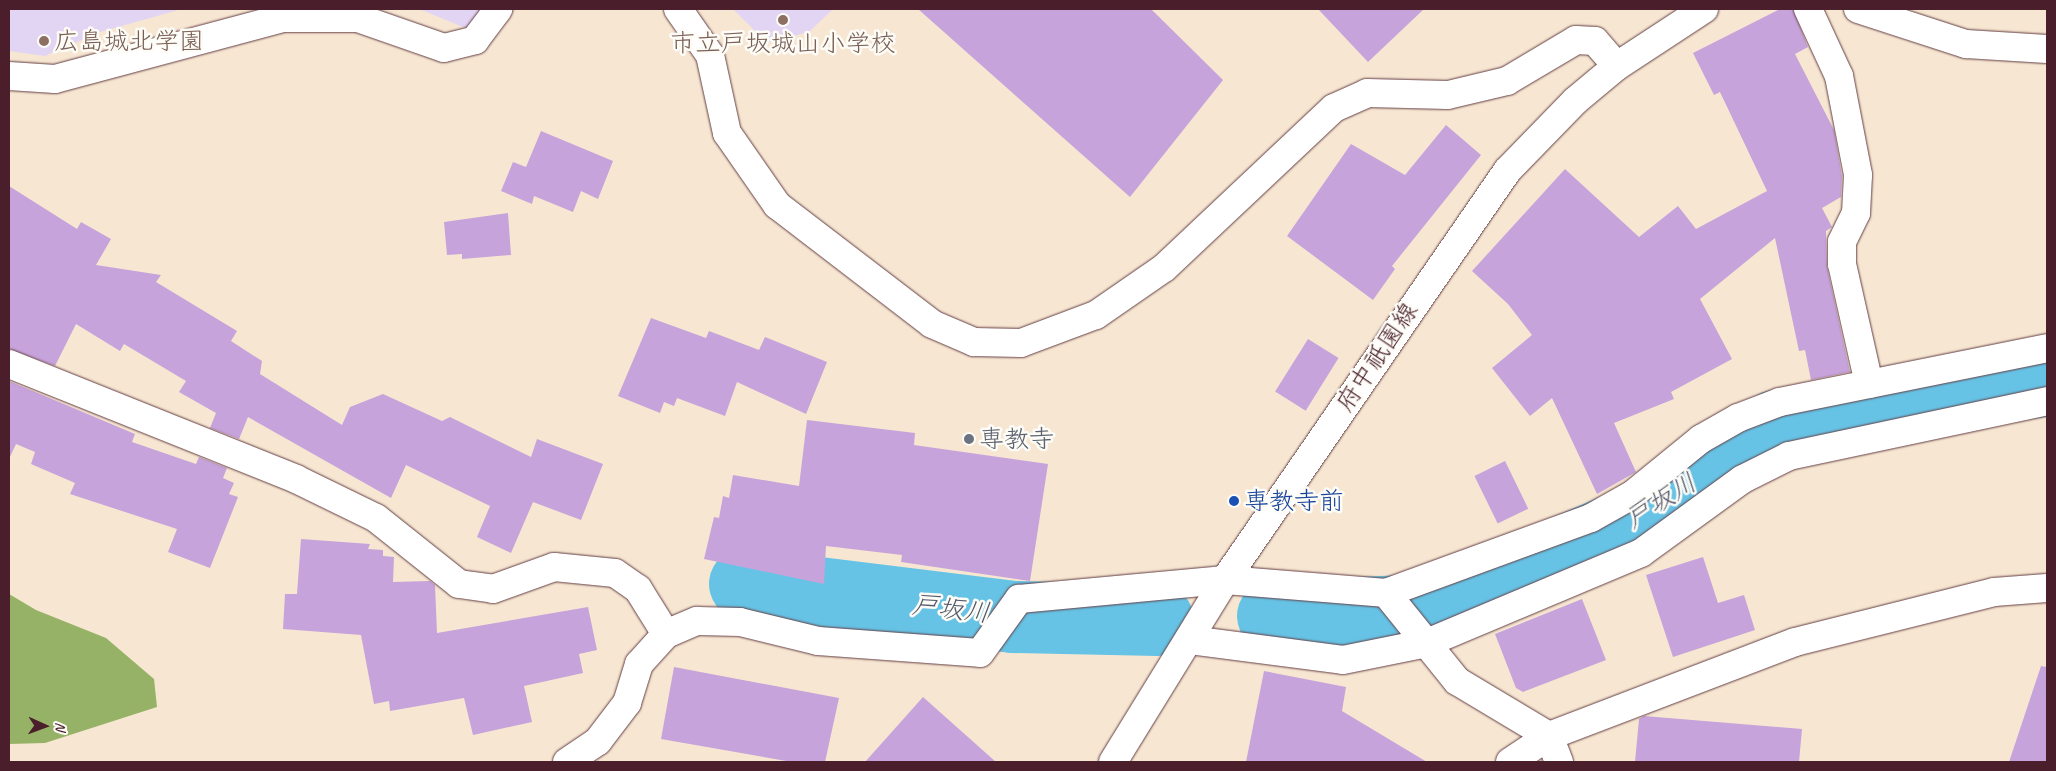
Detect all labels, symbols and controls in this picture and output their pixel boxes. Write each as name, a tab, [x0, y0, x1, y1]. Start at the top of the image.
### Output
marker: 市立戸坂城山小学校	[777, 14, 789, 26]
place label: 広島城北学園	[54, 26, 204, 56]
place label: 市立戸坂城山小学校	[671, 28, 895, 58]
marker: 広島城北学園	[38, 35, 50, 47]
street label: 府中祇園線	[1330, 297, 1424, 417]
place label: 専教寺	[979, 424, 1054, 454]
marker: 専教寺	[963, 433, 975, 445]
water label: 戸坂川	[1620, 467, 1702, 535]
place label: 専教寺前	[1244, 486, 1344, 516]
marker: 専教寺前	[1228, 495, 1240, 507]
water label: 戸坂川	[910, 589, 992, 629]
north arrow	[20, 701, 70, 751]
text: N	[52, 722, 69, 731]

